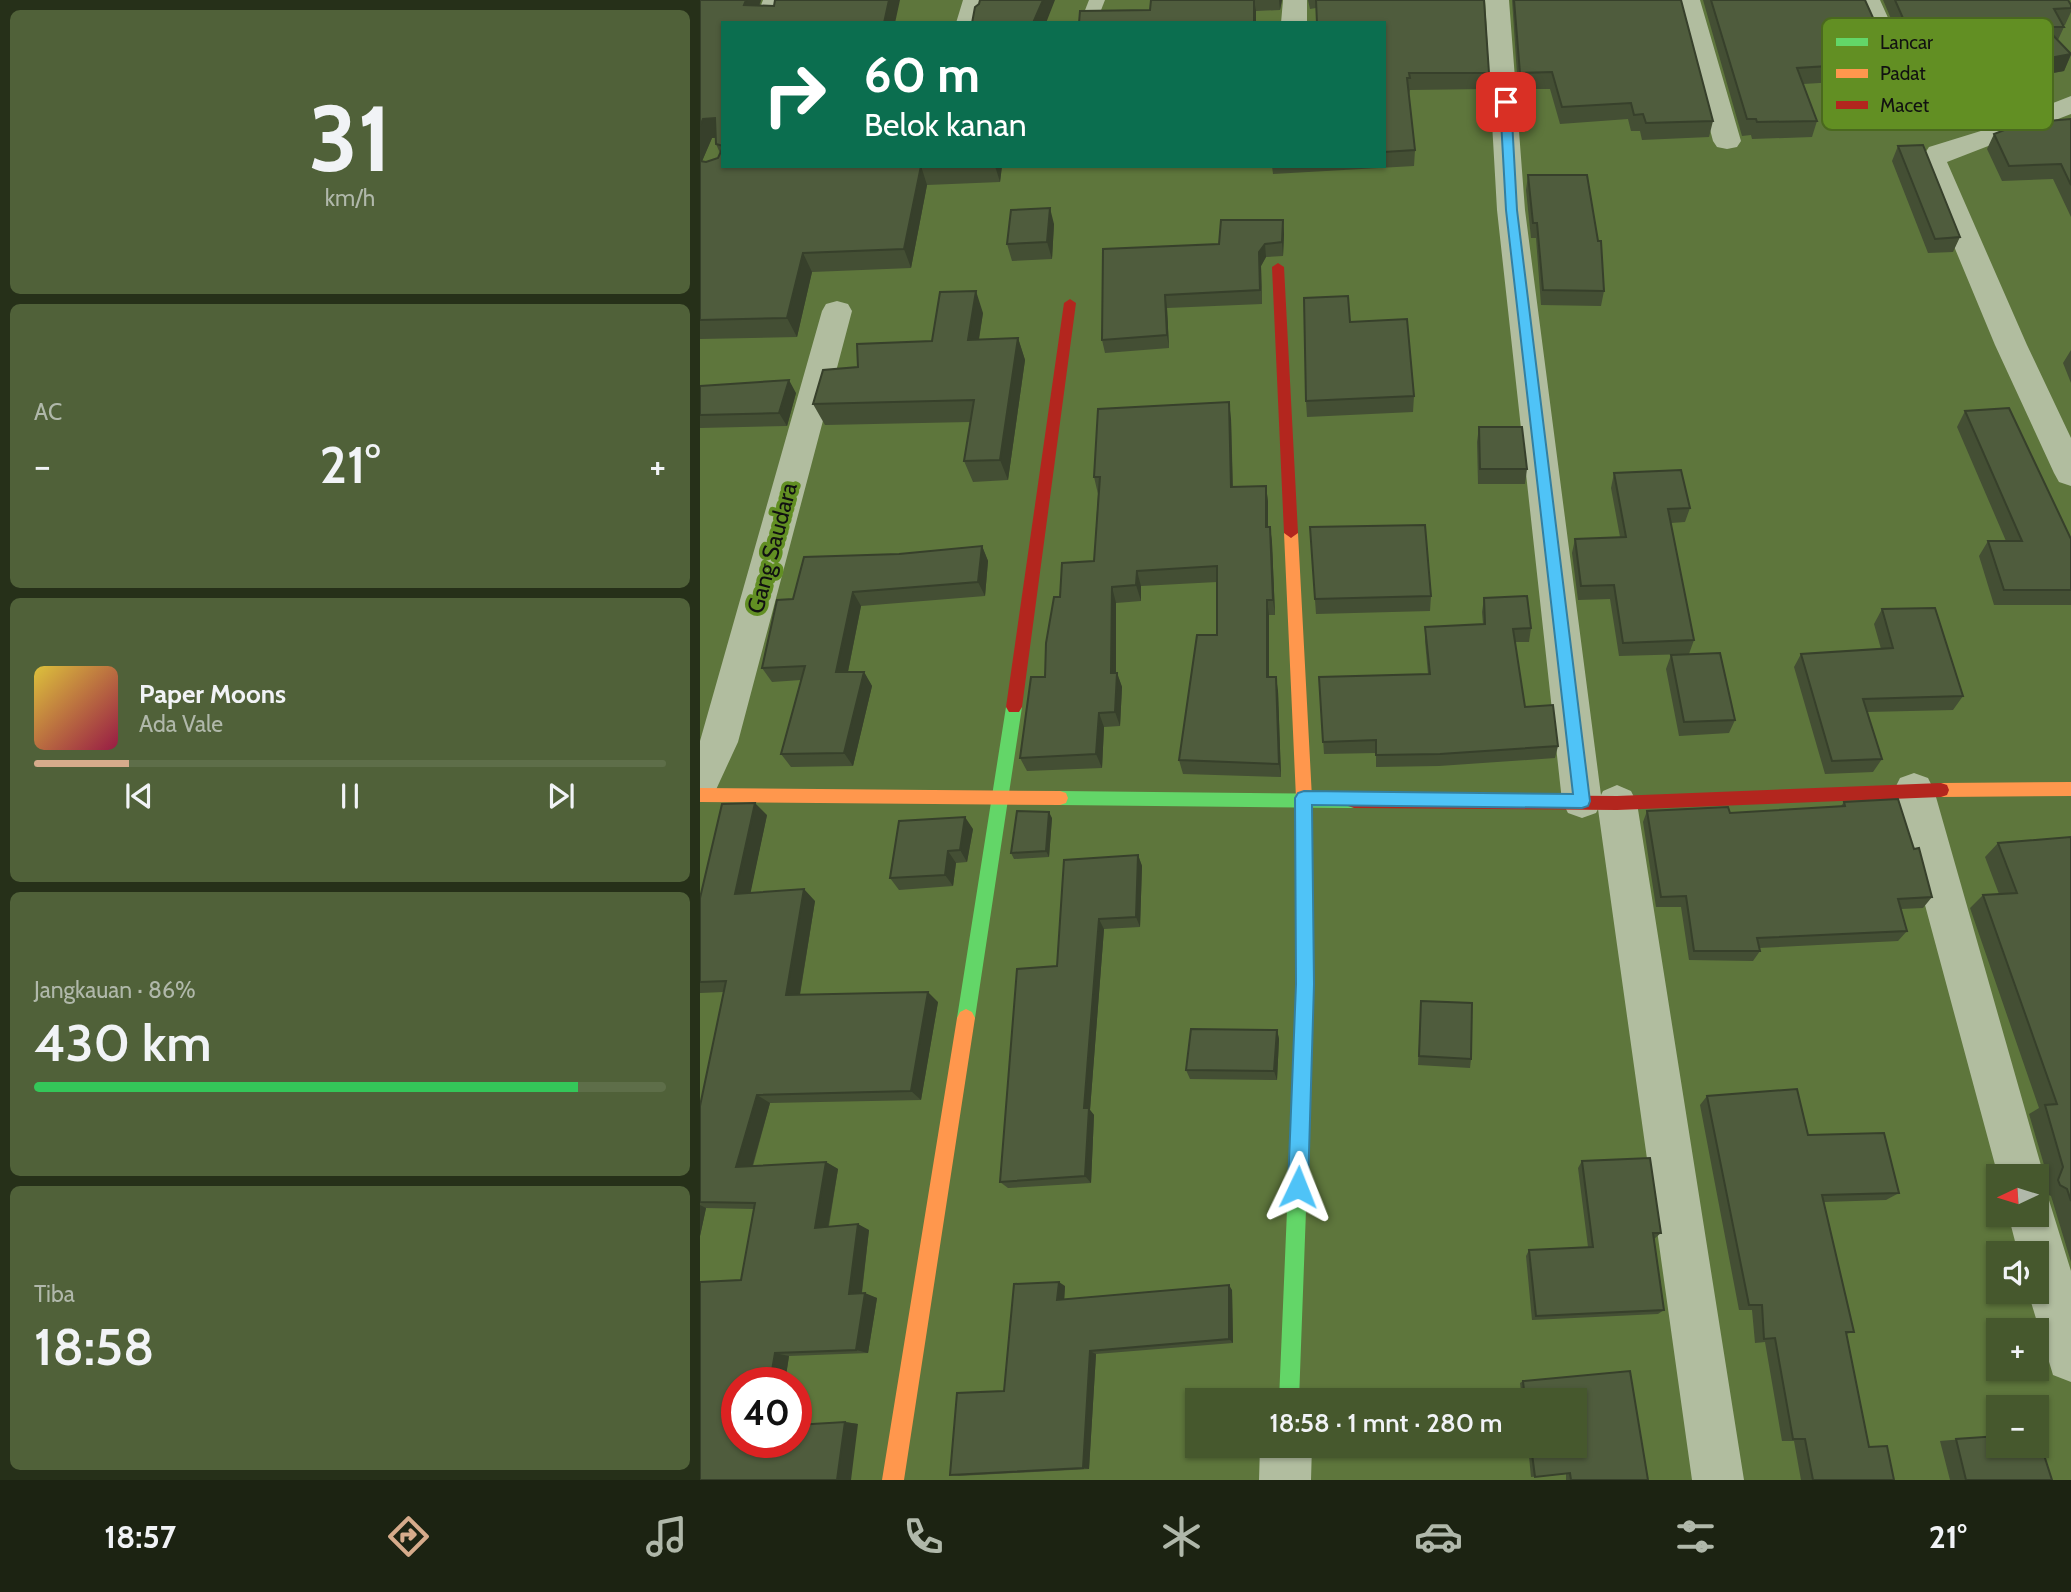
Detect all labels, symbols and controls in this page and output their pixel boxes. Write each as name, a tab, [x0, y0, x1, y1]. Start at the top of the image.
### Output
legend	[1822, 18, 2053, 130]
text: Lancar	[1880, 31, 1933, 54]
text: 60 m	[864, 45, 980, 104]
icon: right	[749, 49, 840, 140]
text: Padat	[1880, 62, 1926, 85]
pin	[1476, 72, 1536, 132]
text: 31	[309, 83, 391, 194]
icon: arrive	[1487, 83, 1525, 121]
text: Macet	[1880, 94, 1930, 117]
text: Belok kanan	[864, 105, 1027, 144]
text: km/h	[325, 184, 375, 212]
text: AC	[34, 398, 62, 426]
text: 21°	[320, 433, 380, 496]
text: −	[34, 442, 51, 489]
text: +	[649, 442, 666, 489]
street label: Gang Saudara	[741, 479, 803, 617]
text: Paper Moons	[139, 678, 286, 710]
text: Ada Vale	[139, 710, 223, 738]
icon: previous	[120, 777, 158, 815]
icon: pause	[331, 777, 369, 815]
icon: next	[542, 777, 580, 815]
text: Jangkauan · 86%	[34, 976, 196, 1004]
text: 430 km	[34, 1011, 212, 1074]
position arrow	[1261, 1150, 1335, 1224]
north arrow	[1986, 1164, 2049, 1227]
map controls	[1986, 1164, 2049, 1458]
button: sound	[1986, 1241, 2049, 1304]
text: Tiba	[34, 1280, 75, 1308]
text: 18:58	[34, 1315, 155, 1378]
button: +	[1986, 1318, 2049, 1381]
speed limit sign: 40	[721, 1367, 812, 1458]
button: −	[1986, 1395, 2049, 1458]
text: 18:58 · 1 mnt · 280 m	[1270, 1407, 1502, 1439]
icon: directions	[384, 1512, 433, 1561]
icon: music	[642, 1512, 691, 1561]
icon: phone	[899, 1512, 948, 1561]
icon: climate	[1157, 1512, 1206, 1561]
icon: car	[1414, 1512, 1463, 1561]
icon: filters	[1671, 1512, 1720, 1561]
text: 18:57	[104, 1517, 176, 1556]
text: 21°	[1929, 1517, 1967, 1556]

